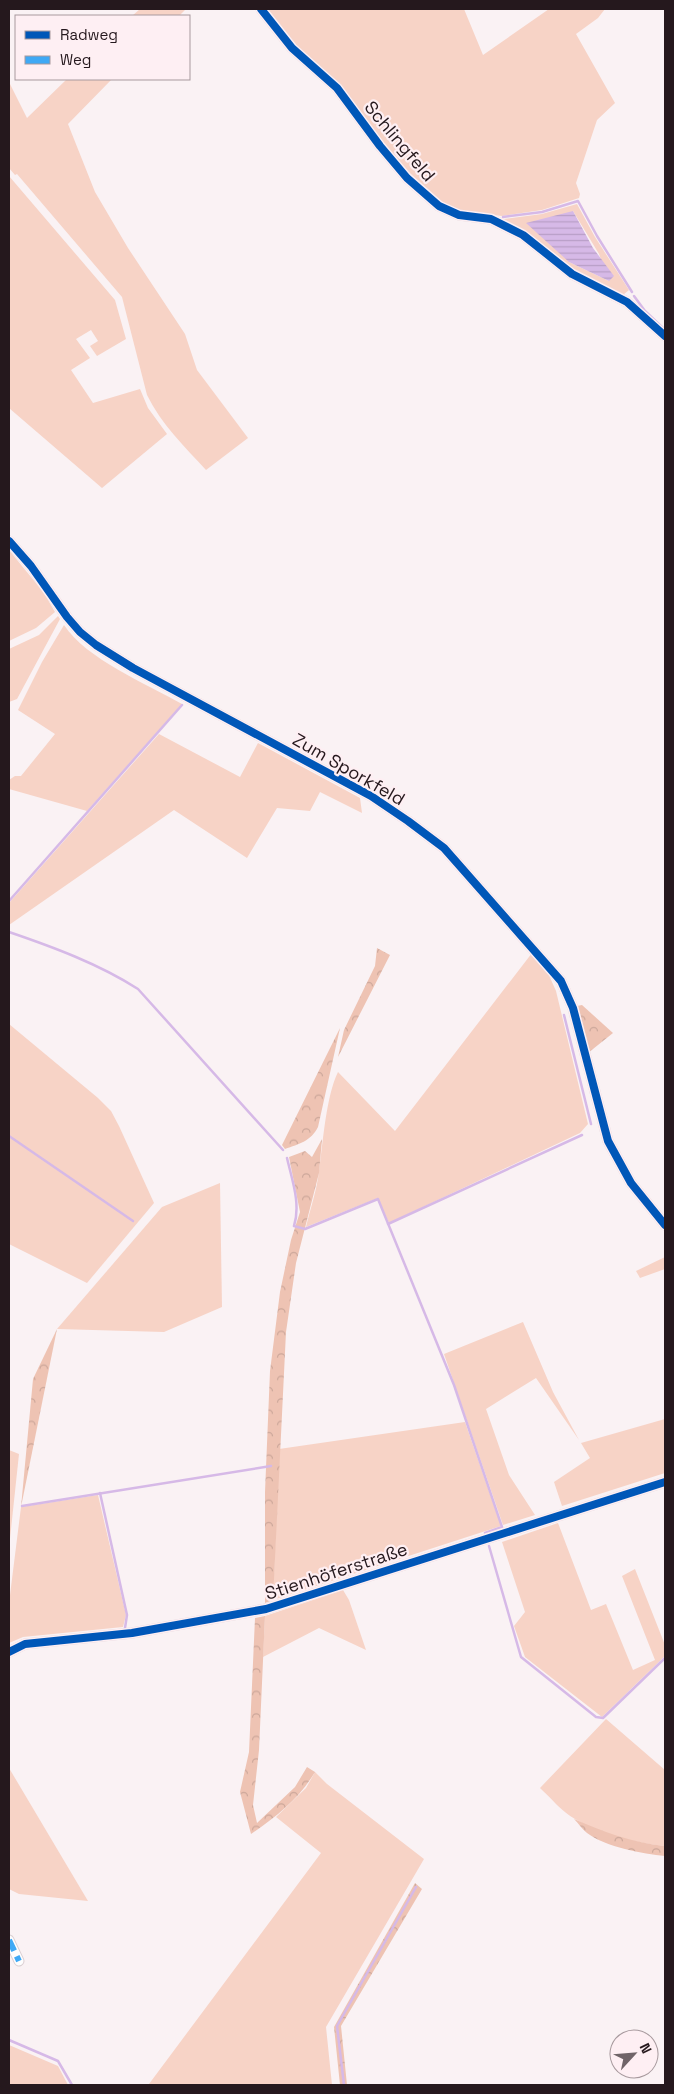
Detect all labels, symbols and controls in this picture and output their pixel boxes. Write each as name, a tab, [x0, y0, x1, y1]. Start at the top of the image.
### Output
legend	[15, 15, 190, 80]
text: Radweg	[60, 25, 118, 44]
text: Weg	[60, 50, 91, 69]
street label: Schlingfeld	[360, 96, 440, 186]
street label: Zum Sporkfeld	[289, 728, 409, 810]
street label: Stienhöferstraße	[262, 1537, 410, 1605]
north arrow	[609, 2029, 659, 2079]
text: N	[636, 2040, 656, 2056]

